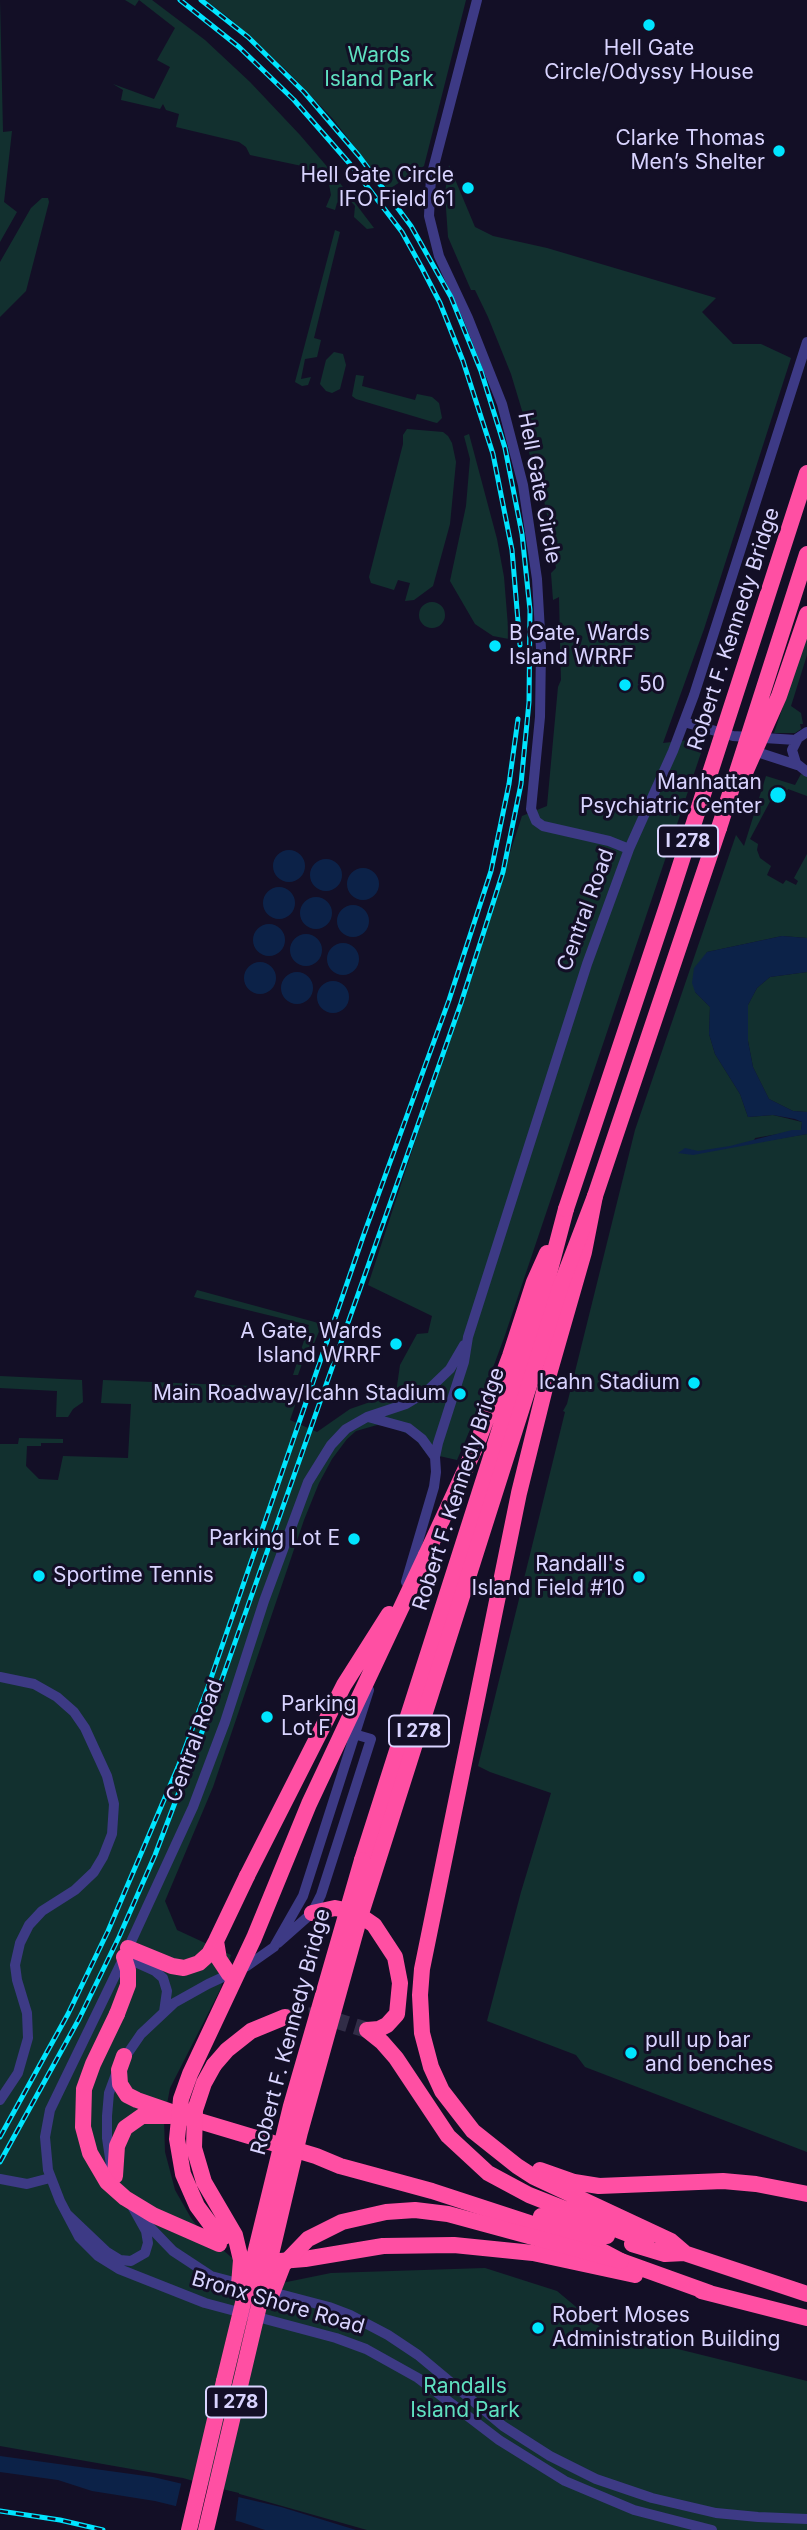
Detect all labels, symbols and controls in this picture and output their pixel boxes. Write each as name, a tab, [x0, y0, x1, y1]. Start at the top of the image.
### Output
marker: Hell Gate Circle/Odyssy House	[641, 17, 657, 33]
place label: Hell Gate Circle/Odyssy House	[544, 36, 754, 86]
park label: Wards Island Park	[324, 43, 434, 93]
place label: Clarke Thomas Men’s Shelter	[616, 126, 765, 176]
marker: Clarke Thomas Men’s Shelter	[771, 143, 787, 159]
place label: Hell Gate Circle IFO Field 61	[300, 163, 454, 213]
marker: Hell Gate Circle IFO Field 61	[460, 180, 476, 196]
street label: Hell Gate Circle	[512, 410, 566, 566]
street label: Robert F. Kennedy Bridge	[683, 504, 785, 754]
place label: B Gate, Wards Island WRRF	[509, 621, 650, 671]
marker: B Gate, Wards Island WRRF	[487, 638, 503, 654]
place label: 50	[639, 672, 665, 698]
marker: 50	[617, 677, 633, 693]
place label: Manhattan Psychiatric Center	[580, 770, 762, 820]
marker: Manhattan Psychiatric Center	[768, 785, 788, 805]
road number: I 278	[658, 826, 718, 856]
street label: Central Road	[552, 845, 620, 975]
place label: A Gate, Wards Island WRRF	[240, 1319, 382, 1369]
marker: A Gate, Wards Island WRRF	[388, 1336, 404, 1352]
street label: Robert F. Kennedy Bridge	[408, 1364, 510, 1614]
place label: Icahn Stadium	[539, 1370, 680, 1396]
marker: Icahn Stadium	[686, 1375, 702, 1391]
place label: Main Roadway/Icahn Stadium	[153, 1381, 446, 1407]
marker: Main Roadway/Icahn Stadium	[452, 1386, 468, 1402]
place label: Parking Lot E	[209, 1526, 340, 1552]
marker: Parking Lot E	[346, 1531, 362, 1547]
place label: Randall's Island Field #10	[472, 1552, 625, 1602]
place label: Sportime Tennis	[53, 1563, 214, 1589]
marker: Sportime Tennis	[31, 1568, 47, 1584]
marker: Randall's Island Field #10	[631, 1569, 647, 1585]
street label: Central Road	[161, 1676, 229, 1806]
place label: Parking Lot F	[281, 1692, 356, 1742]
marker: Parking Lot F	[259, 1709, 275, 1725]
road number: I 278	[389, 1716, 449, 1746]
street label: Robert F. Kennedy Bridge	[246, 1906, 336, 2158]
place label: pull up bar and benches	[645, 2028, 773, 2078]
marker: pull up bar and benches	[623, 2045, 639, 2061]
street label: Bronx Shore Road	[189, 2266, 367, 2340]
place label: Robert Moses Administration Building	[552, 2303, 780, 2353]
marker: Robert Moses Administration Building	[530, 2320, 546, 2336]
park label: Randalls Island Park	[410, 2374, 520, 2424]
road number: I 278	[206, 2386, 266, 2418]

